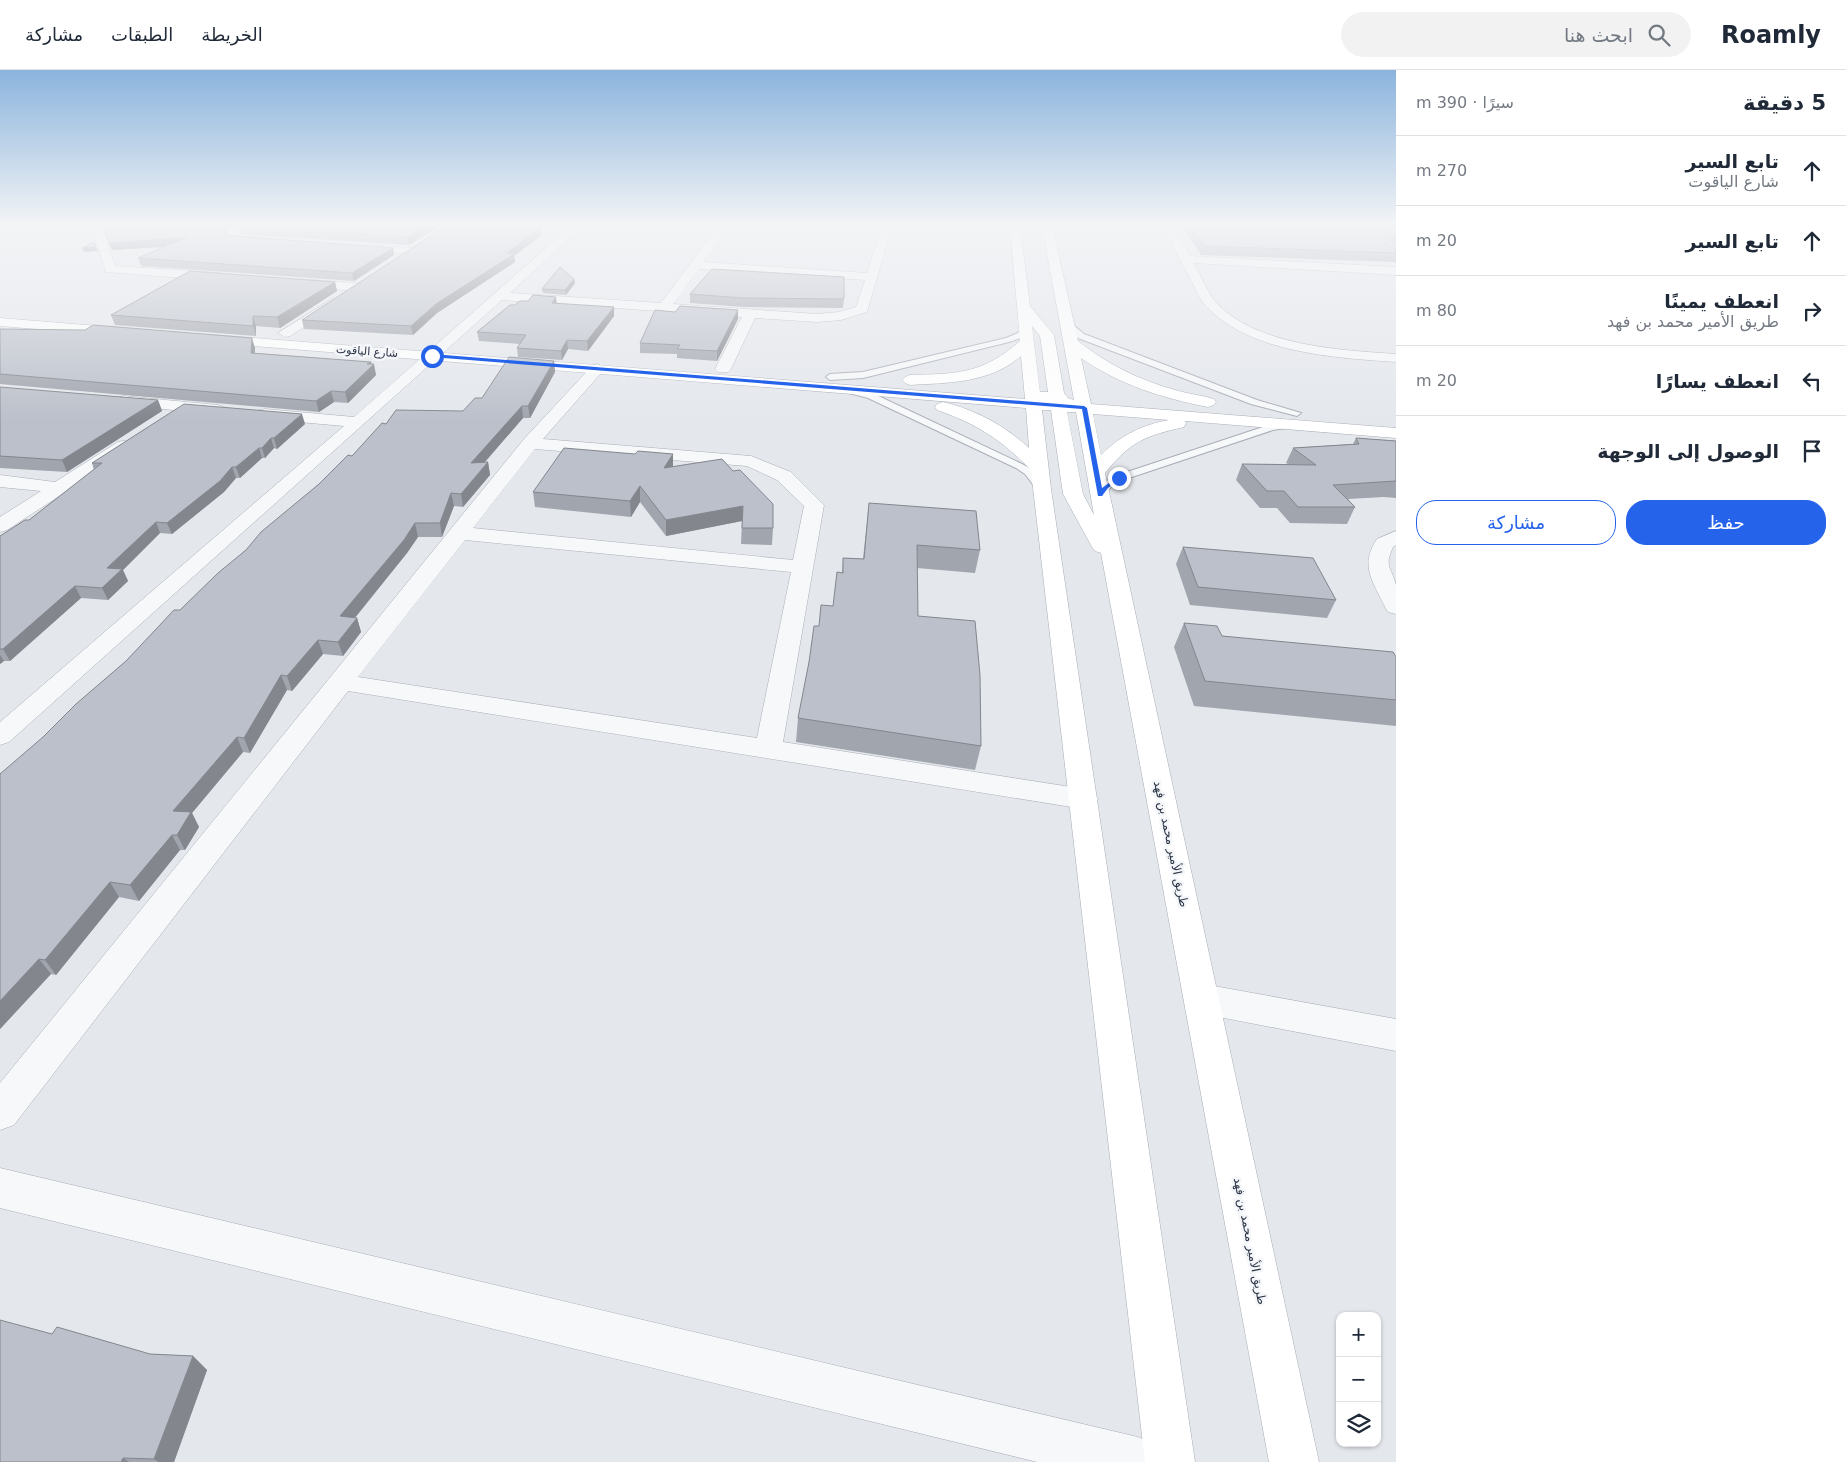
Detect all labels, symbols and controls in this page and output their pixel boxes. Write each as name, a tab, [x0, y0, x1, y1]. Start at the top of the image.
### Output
search box	[1341, 12, 1691, 57]
icon: search	[1645, 21, 1673, 49]
text: Roamly	[1721, 21, 1821, 49]
text: مشاركة	[25, 24, 83, 45]
text: الطبقات	[111, 24, 173, 45]
text: الخريطة	[201, 24, 263, 45]
text: ابحث هنا	[1564, 24, 1633, 46]
text: 5 دقيقة	[1743, 91, 1826, 115]
text: سيرًا · 390 m	[1416, 93, 1514, 112]
text: تابع السير	[1685, 150, 1779, 172]
icon: ahead	[1798, 157, 1826, 185]
text: 270 m	[1416, 161, 1467, 180]
text: شارع الياقوت	[1688, 172, 1779, 191]
icon: ahead	[1798, 227, 1826, 255]
text: تابع السير	[1685, 230, 1779, 252]
text: 20 m	[1416, 231, 1457, 250]
text: انعطف يمينًا	[1664, 290, 1779, 312]
icon: right	[1798, 297, 1826, 325]
text: 80 m	[1416, 301, 1457, 320]
text: طريق الأمير محمد بن فهد	[1607, 312, 1779, 331]
street label: شارع الياقوت	[335, 343, 399, 360]
route start	[421, 345, 444, 368]
icon: left	[1798, 367, 1826, 395]
text: انعطف يسارًا	[1656, 370, 1779, 392]
text: 20 m	[1416, 371, 1457, 390]
icon: arrive	[1798, 437, 1826, 465]
text: الوصول إلى الوجهة	[1597, 440, 1779, 462]
route end	[1108, 467, 1131, 490]
button: مشاركة	[1416, 500, 1616, 545]
button: حفظ	[1626, 500, 1826, 545]
street label: طريق الأمير محمد بن فهد	[1150, 779, 1192, 909]
street label: طريق الأمير محمد بن فهد	[1230, 1176, 1270, 1306]
map controls	[1336, 1312, 1381, 1447]
button: +	[1336, 1312, 1381, 1357]
button: −	[1336, 1357, 1381, 1402]
button: layers	[1336, 1402, 1381, 1447]

